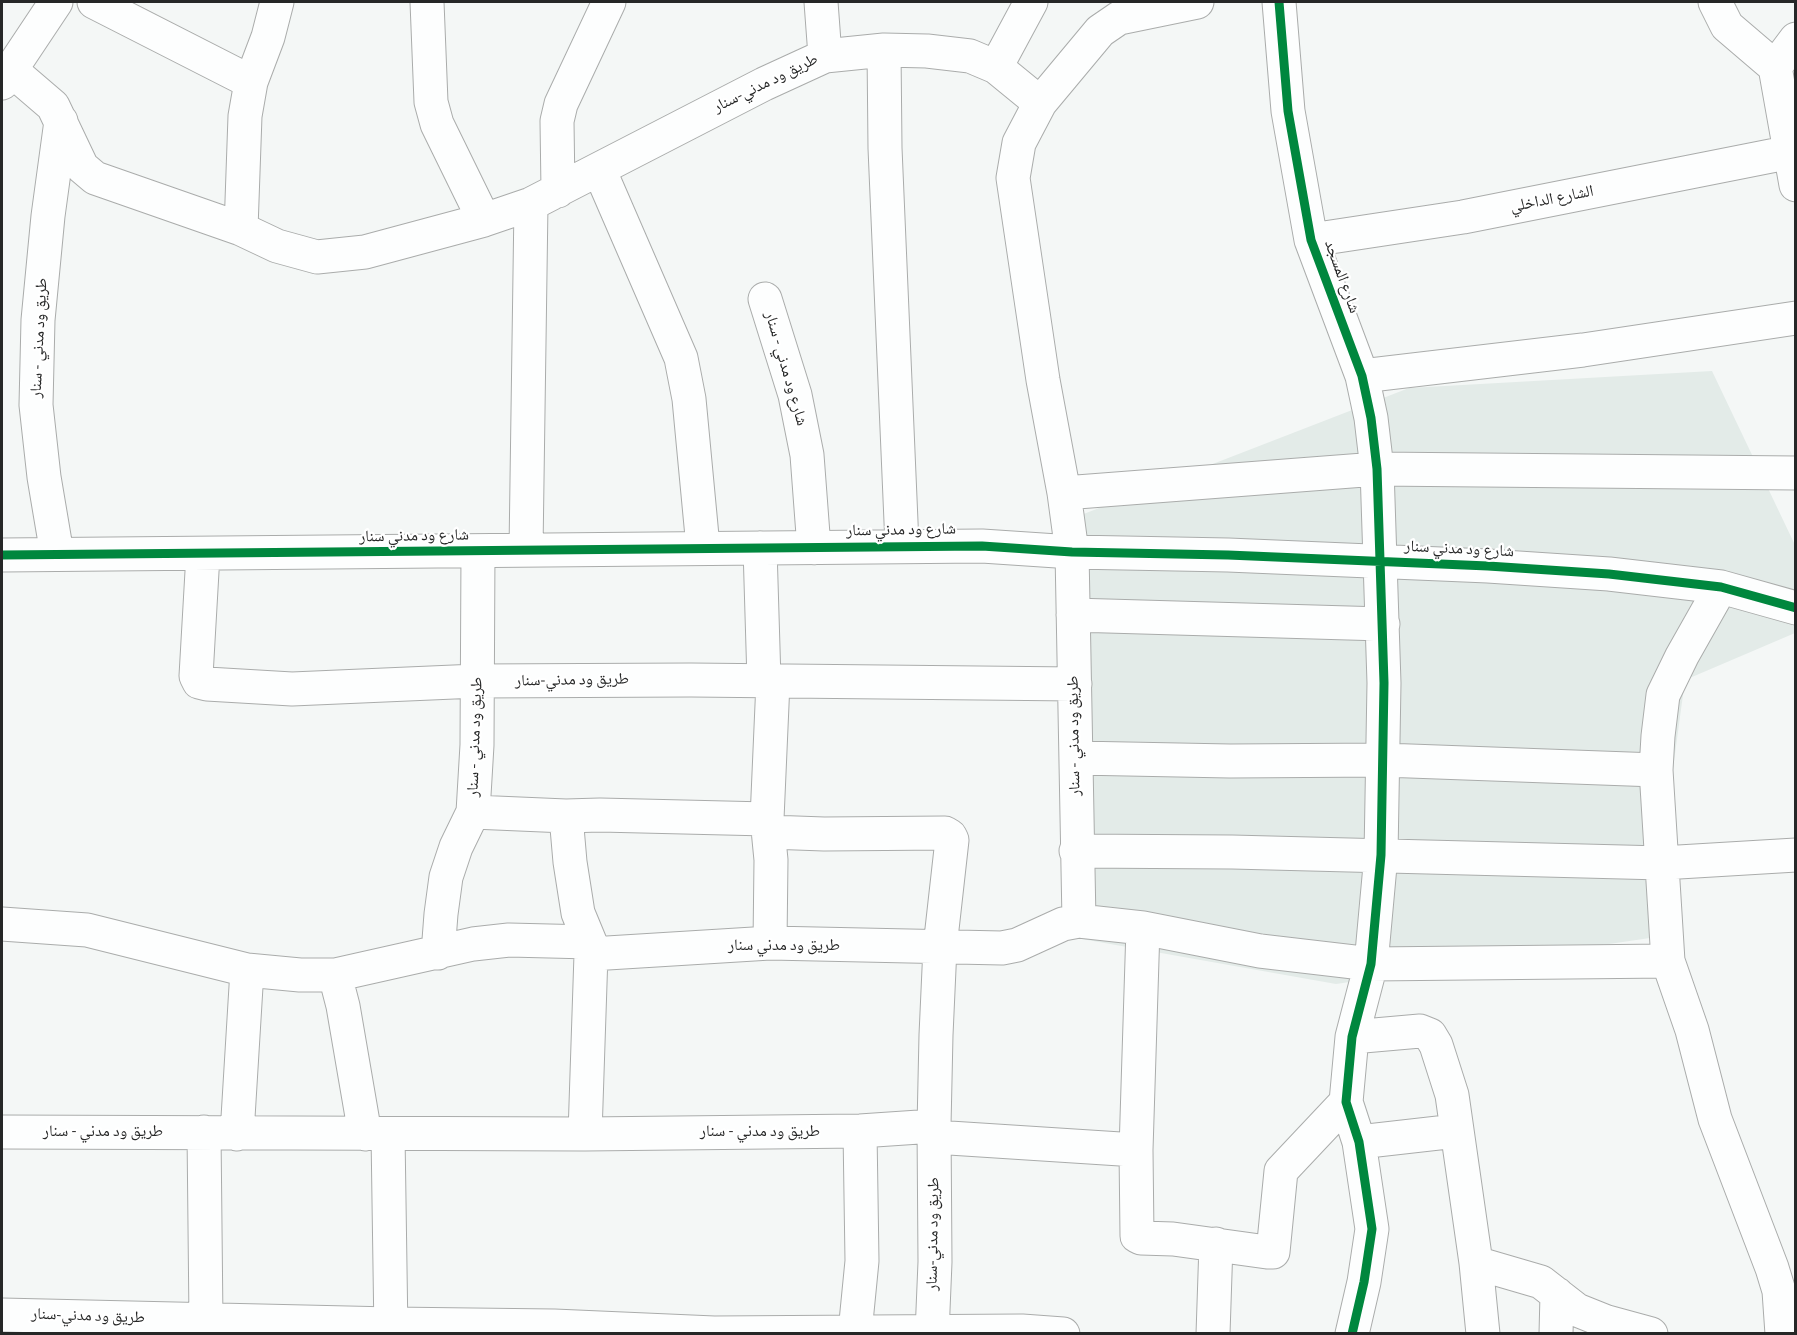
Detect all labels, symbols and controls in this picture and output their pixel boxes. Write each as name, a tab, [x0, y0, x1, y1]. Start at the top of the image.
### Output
street label: طريق ود مدني-سنار	[711, 50, 821, 118]
street label: الشارع الداخلي	[1509, 183, 1595, 217]
street label: شارع المسجد	[1319, 238, 1363, 316]
street label: طريق ود مدني - سنار	[27, 277, 53, 399]
street label: شارع ود مدني - سنار	[760, 310, 810, 428]
street label: شارع ود مدني سنار	[846, 520, 956, 542]
street label: شارع ود مدني سنار	[359, 526, 469, 548]
street label: شارع ود مدني سنار	[1404, 538, 1514, 562]
street label: طريق ود مدني-سنار	[515, 670, 629, 692]
street label: طريق ود مدني - سنار	[1064, 676, 1086, 796]
street label: طريق ود مدني - سنار	[464, 677, 488, 797]
street label: طريق ود مدني سنار	[728, 936, 840, 956]
street label: طريق ود مدني - سنار	[43, 1122, 163, 1142]
street label: طريق ود مدني - سنار	[700, 1122, 820, 1142]
street label: طريق ود مدني-سنار	[923, 1177, 945, 1291]
street label: طريق ود مدني-سنار	[31, 1305, 145, 1329]

